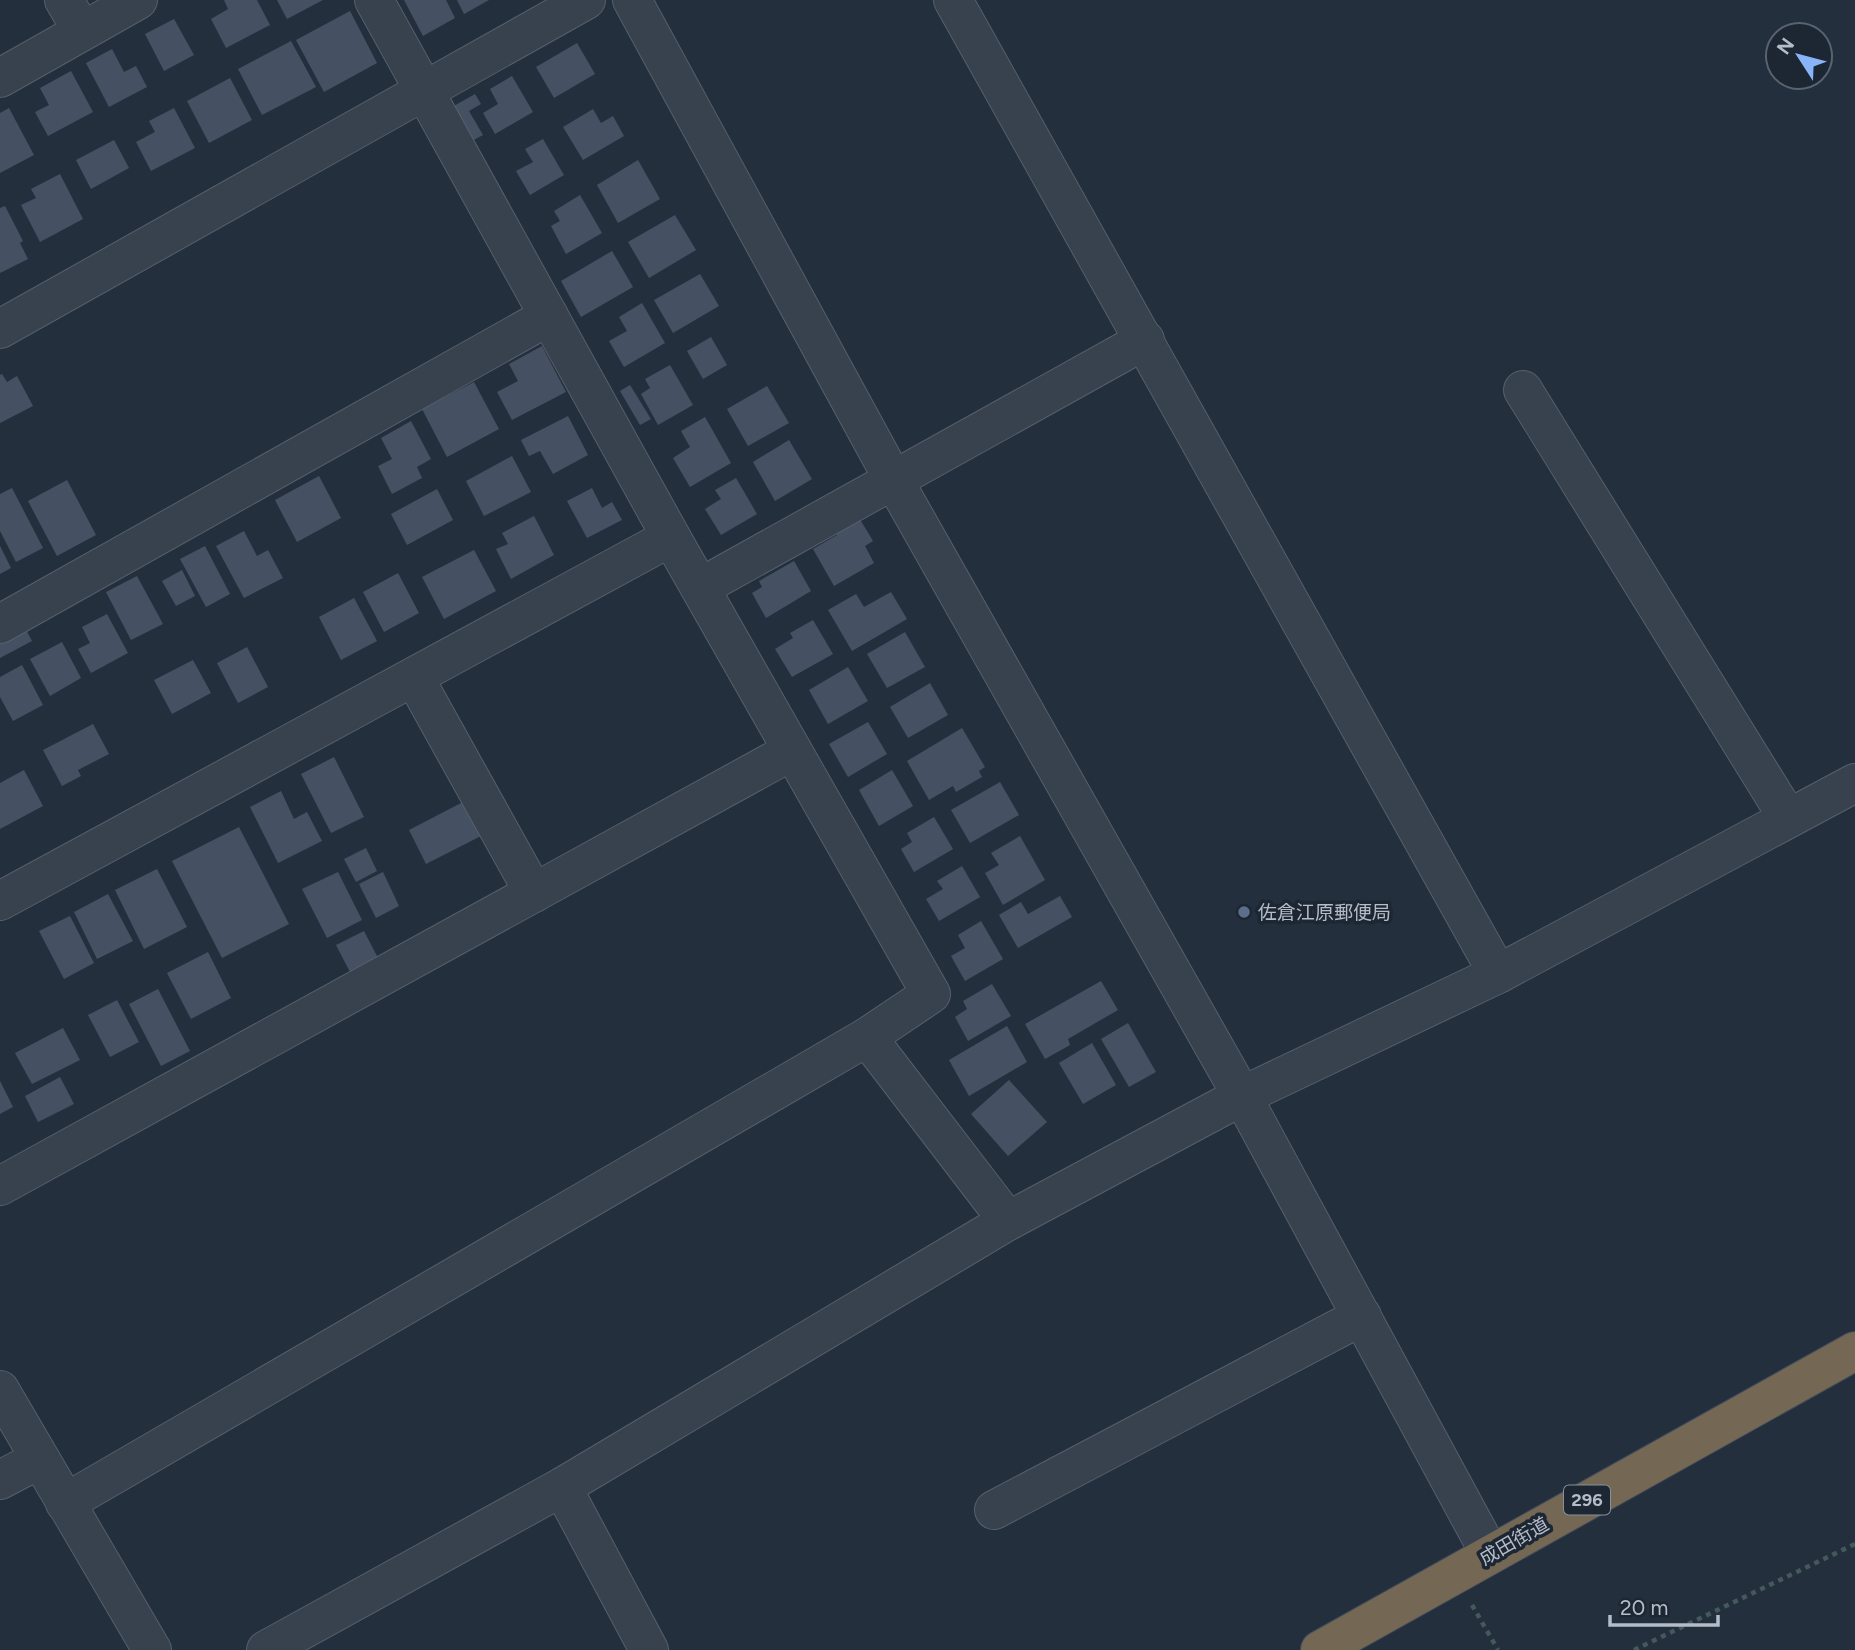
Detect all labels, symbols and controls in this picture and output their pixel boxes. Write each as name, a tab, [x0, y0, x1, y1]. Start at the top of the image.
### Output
north arrow	[1764, 21, 1834, 91]
text: N	[1772, 34, 1799, 59]
place label: 佐倉江原郵便局	[1258, 901, 1391, 924]
marker: 佐倉江原郵便局	[1236, 904, 1252, 920]
road number: 296	[1564, 1485, 1610, 1514]
street label: 成田街道	[1475, 1512, 1553, 1570]
scale bar	[1610, 1584, 1718, 1628]
text: 20 m	[1620, 1595, 1668, 1620]

